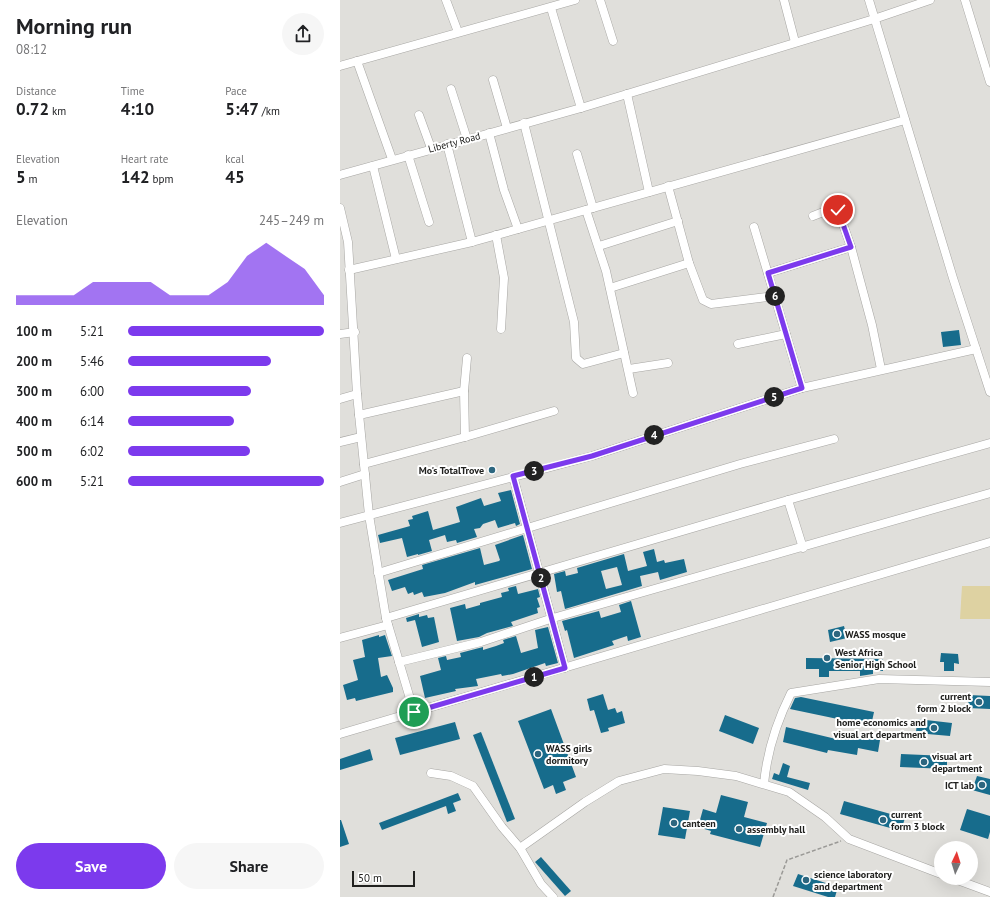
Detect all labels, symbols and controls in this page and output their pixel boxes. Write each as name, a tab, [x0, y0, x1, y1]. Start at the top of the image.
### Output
text: Morning run	[16, 12, 132, 40]
button: share	[282, 13, 324, 55]
text: 08:12	[16, 41, 47, 58]
text: Distance	[16, 84, 56, 98]
text: Time	[121, 84, 144, 98]
text: Pace	[225, 84, 247, 98]
text: 0.72	[16, 98, 49, 120]
text: 4:10	[121, 98, 154, 120]
text: 5:47	[225, 98, 259, 120]
text: km	[49, 104, 66, 118]
text: /km	[259, 104, 280, 118]
street label: Liberty Road	[427, 129, 482, 156]
text: Elevation	[16, 152, 60, 166]
text: Heart rate	[121, 152, 168, 166]
text: kcal	[225, 152, 244, 166]
text: 5	[16, 166, 26, 188]
text: 142	[121, 166, 150, 188]
text: 45	[225, 166, 245, 188]
text: m	[26, 172, 38, 186]
text: bpm	[150, 172, 173, 186]
pin	[821, 193, 855, 227]
icon: check	[827, 199, 849, 221]
text: Elevation	[16, 212, 68, 229]
text: 245–249 m	[259, 212, 324, 229]
pin: 6	[765, 286, 785, 306]
text: 6	[772, 289, 778, 303]
text: 100 m	[16, 323, 52, 340]
text: 5:21	[80, 323, 104, 340]
text: 200 m	[16, 353, 52, 370]
text: 5:46	[80, 353, 104, 370]
text: 300 m	[16, 383, 52, 400]
text: 6:00	[80, 383, 104, 400]
pin: 5	[764, 387, 784, 407]
text: 5	[771, 390, 777, 404]
text: 400 m	[16, 413, 52, 430]
text: 6:14	[80, 413, 104, 430]
pin: 4	[644, 425, 664, 445]
text: 4	[651, 428, 657, 442]
text: 500 m	[16, 443, 52, 460]
text: 6:02	[80, 443, 104, 460]
pin: 3	[524, 461, 544, 481]
place label: Mo's TotalTrove	[419, 464, 484, 477]
text: 3	[531, 464, 537, 478]
marker: Mo's TotalTrove	[487, 465, 497, 475]
text: 600 m	[16, 473, 52, 490]
text: 5:21	[80, 473, 104, 490]
pin: 2	[531, 568, 551, 588]
text: 2	[538, 571, 544, 585]
place label: WASS mosque	[845, 628, 906, 641]
marker: WASS mosque	[832, 629, 842, 639]
place label: West Africa Senior High School	[835, 646, 916, 671]
marker: West Africa Senior High School	[822, 653, 832, 663]
pin: 1	[524, 667, 544, 687]
text: 1	[531, 670, 537, 684]
place label: current form 2 block	[917, 690, 972, 715]
pin	[397, 695, 431, 729]
marker: current form 2 block	[974, 697, 984, 707]
icon: arrive	[403, 701, 425, 723]
place label: home economics and visual art department	[833, 716, 927, 741]
marker: home economics and visual art department	[929, 723, 939, 733]
place label: WASS girls dormitory	[546, 742, 592, 767]
marker: WASS girls dormitory	[533, 749, 543, 759]
place label: visual art department	[931, 750, 983, 775]
marker: visual art department	[919, 757, 929, 767]
place label: ICT lab	[945, 779, 975, 792]
marker: ICT lab	[977, 780, 987, 790]
place label: current form 3 block	[891, 808, 945, 833]
marker: current form 3 block	[878, 815, 888, 825]
place label: canteen	[682, 817, 716, 830]
marker: canteen	[669, 818, 679, 828]
place label: assembly hall	[747, 823, 805, 836]
marker: assembly hall	[734, 824, 744, 834]
north arrow	[934, 841, 978, 885]
map controls	[934, 841, 978, 885]
button: Save	[16, 843, 166, 889]
button: Share	[174, 843, 324, 889]
place label: science laboratory and department	[814, 868, 892, 893]
scale bar	[352, 869, 415, 888]
text: 50 m	[358, 871, 382, 885]
marker: science laboratory and department	[801, 875, 811, 885]

